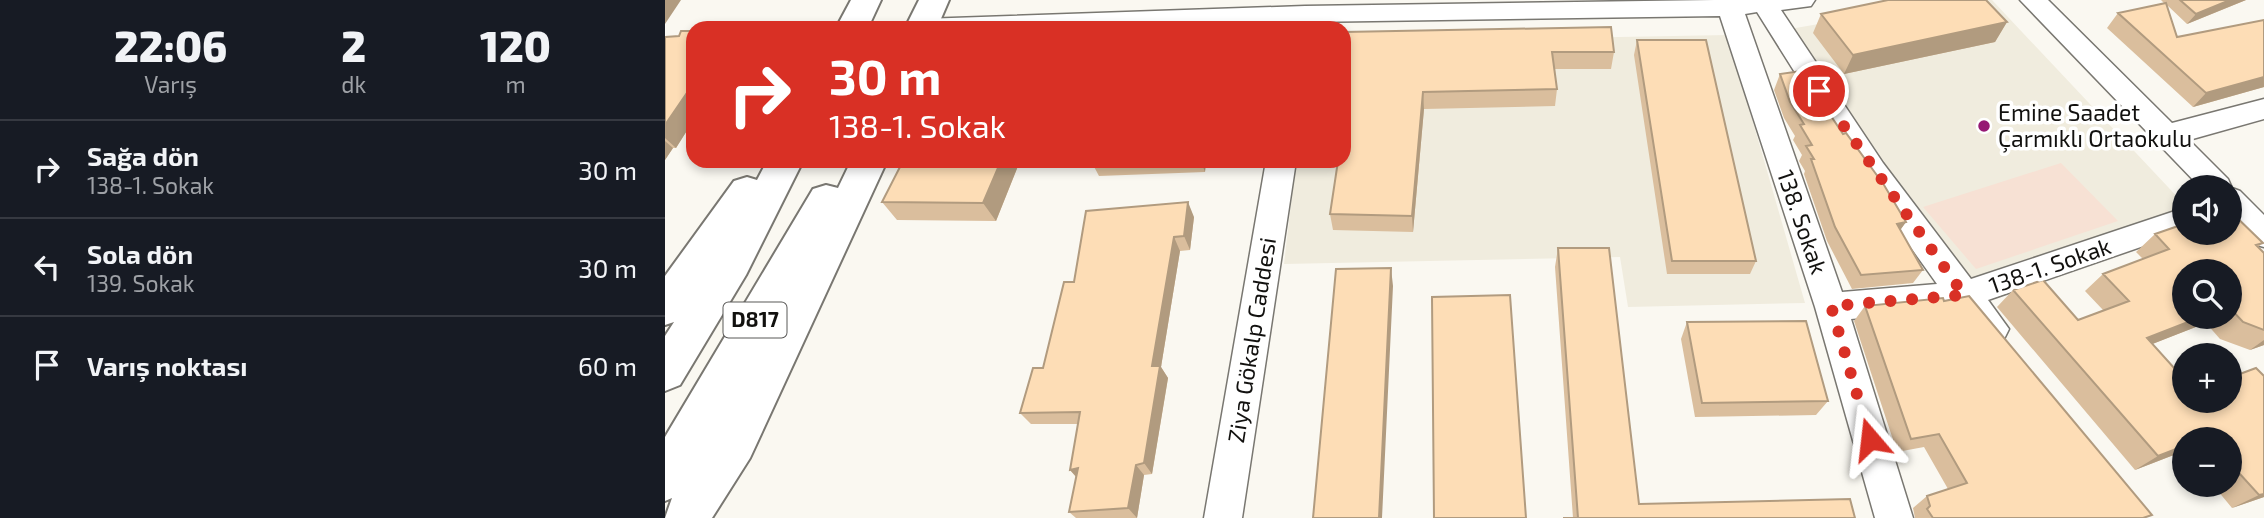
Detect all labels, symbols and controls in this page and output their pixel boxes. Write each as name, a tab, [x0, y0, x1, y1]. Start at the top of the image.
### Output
text: 22:06	[114, 20, 227, 70]
text: 2	[341, 20, 366, 70]
text: 120	[480, 20, 551, 70]
text: 30 m	[829, 46, 941, 105]
icon: right	[714, 49, 805, 140]
pin	[1789, 61, 1849, 121]
text: Varış	[144, 70, 197, 98]
text: dk	[341, 70, 366, 98]
text: m	[505, 70, 526, 98]
icon: arrive	[1800, 72, 1838, 110]
place label: Emine Saadet Çarmıklı Ortaokulu	[1998, 98, 2192, 153]
text: 138-1. Sokak	[829, 106, 1006, 144]
marker: Emine Saadet Çarmıklı Ortaokulu	[1976, 118, 1992, 134]
text: Sağa dön	[87, 140, 199, 171]
icon: right	[28, 150, 66, 188]
text: 30 m	[578, 154, 637, 185]
street label: 138. Sokak	[1772, 166, 1834, 278]
text: 138-1. Sokak	[87, 171, 214, 199]
map controls	[2172, 175, 2242, 497]
button: sound	[2172, 175, 2242, 245]
street label: 138-1. Sokak	[1985, 231, 2115, 299]
street label: Ziya Gökalp Caddesi	[1221, 235, 1281, 445]
text: Sola dön	[87, 238, 193, 269]
icon: left	[28, 248, 66, 286]
text: 30 m	[578, 252, 637, 283]
button: search	[2172, 259, 2242, 329]
text: 139. Sokak	[87, 269, 195, 297]
road number: D817	[723, 302, 787, 338]
button: +	[2172, 343, 2242, 413]
icon: arrive	[28, 346, 66, 384]
text: Varış noktası	[87, 350, 247, 381]
text: 60 m	[578, 350, 637, 381]
position arrow	[1833, 402, 1907, 476]
button: −	[2172, 427, 2242, 497]

